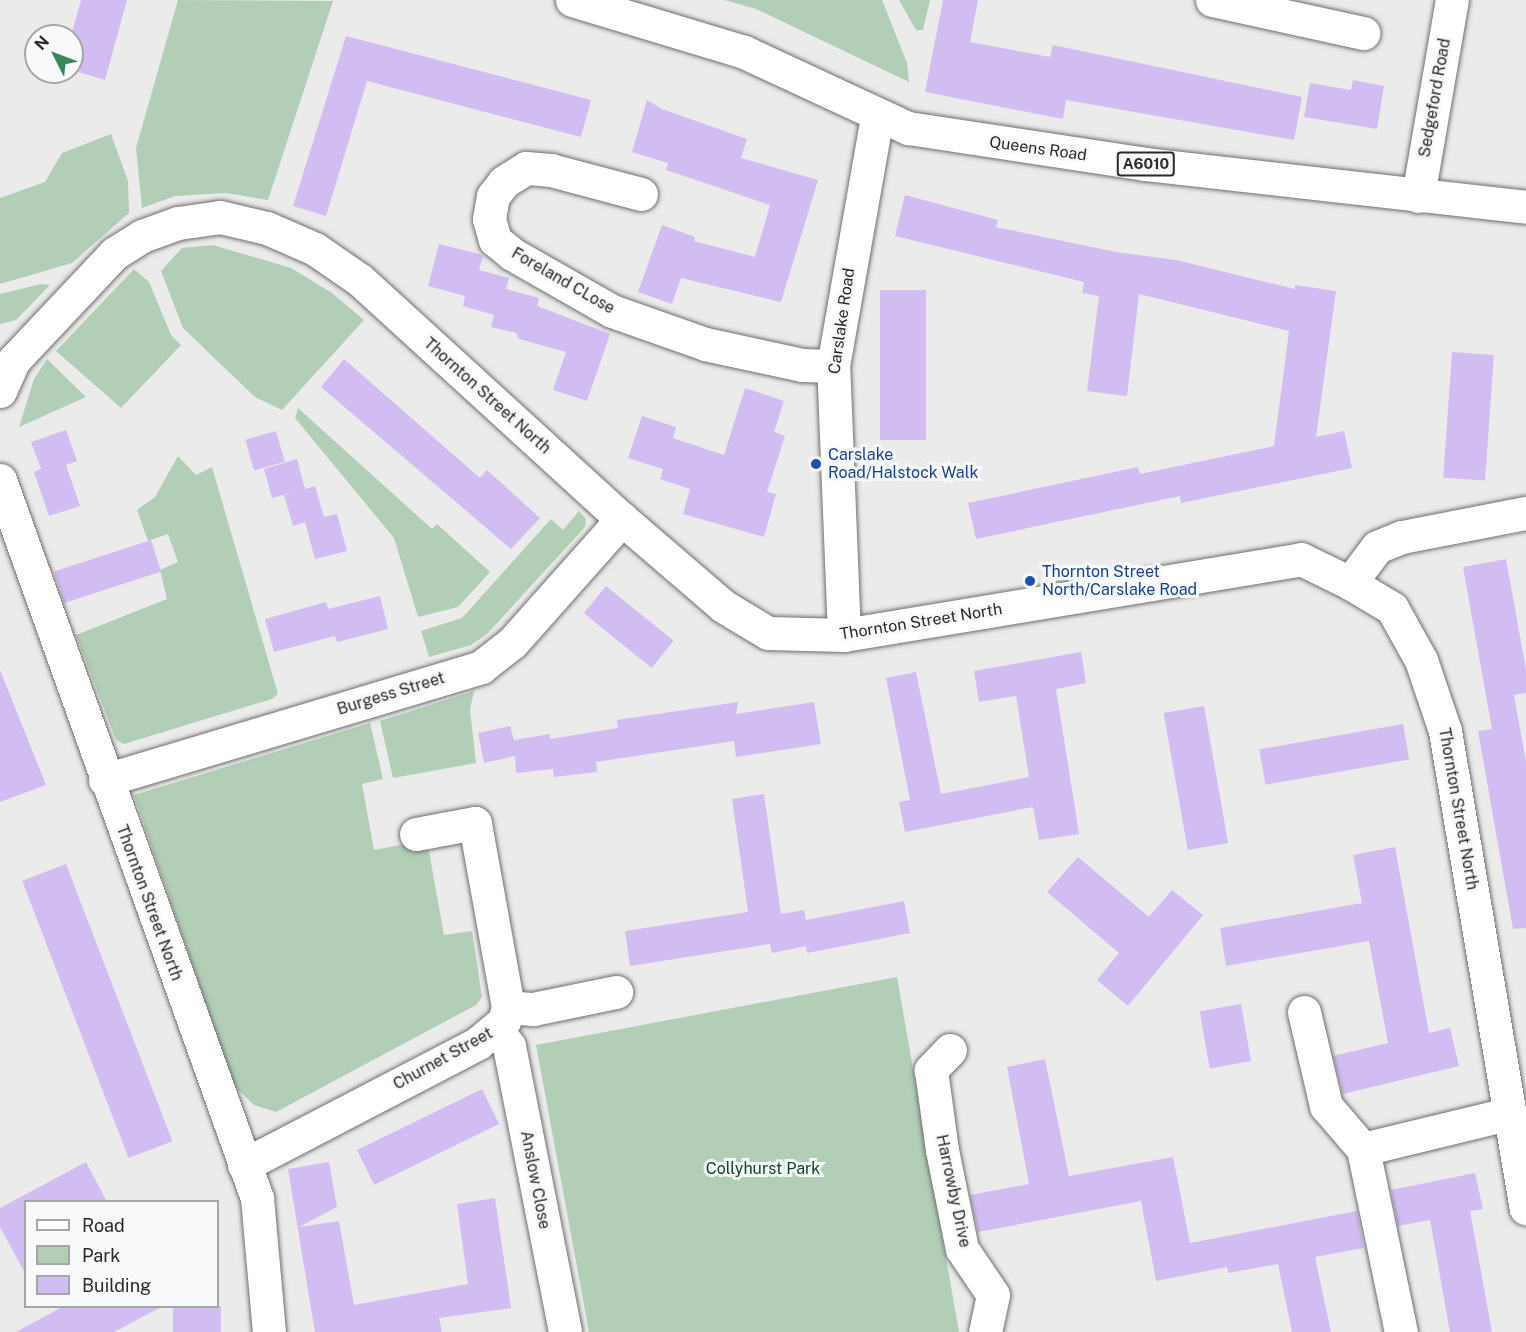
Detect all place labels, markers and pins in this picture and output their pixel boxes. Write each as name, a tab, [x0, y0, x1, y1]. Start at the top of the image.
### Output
place label: Carslake Road/Halstock Walk	[828, 445, 979, 483]
marker: Carslake Road/Halstock Walk	[809, 457, 823, 471]
place label: Thornton Street North/Carslake Road	[1042, 562, 1197, 600]
marker: Thornton Street North/Carslake Road	[1023, 574, 1037, 588]

